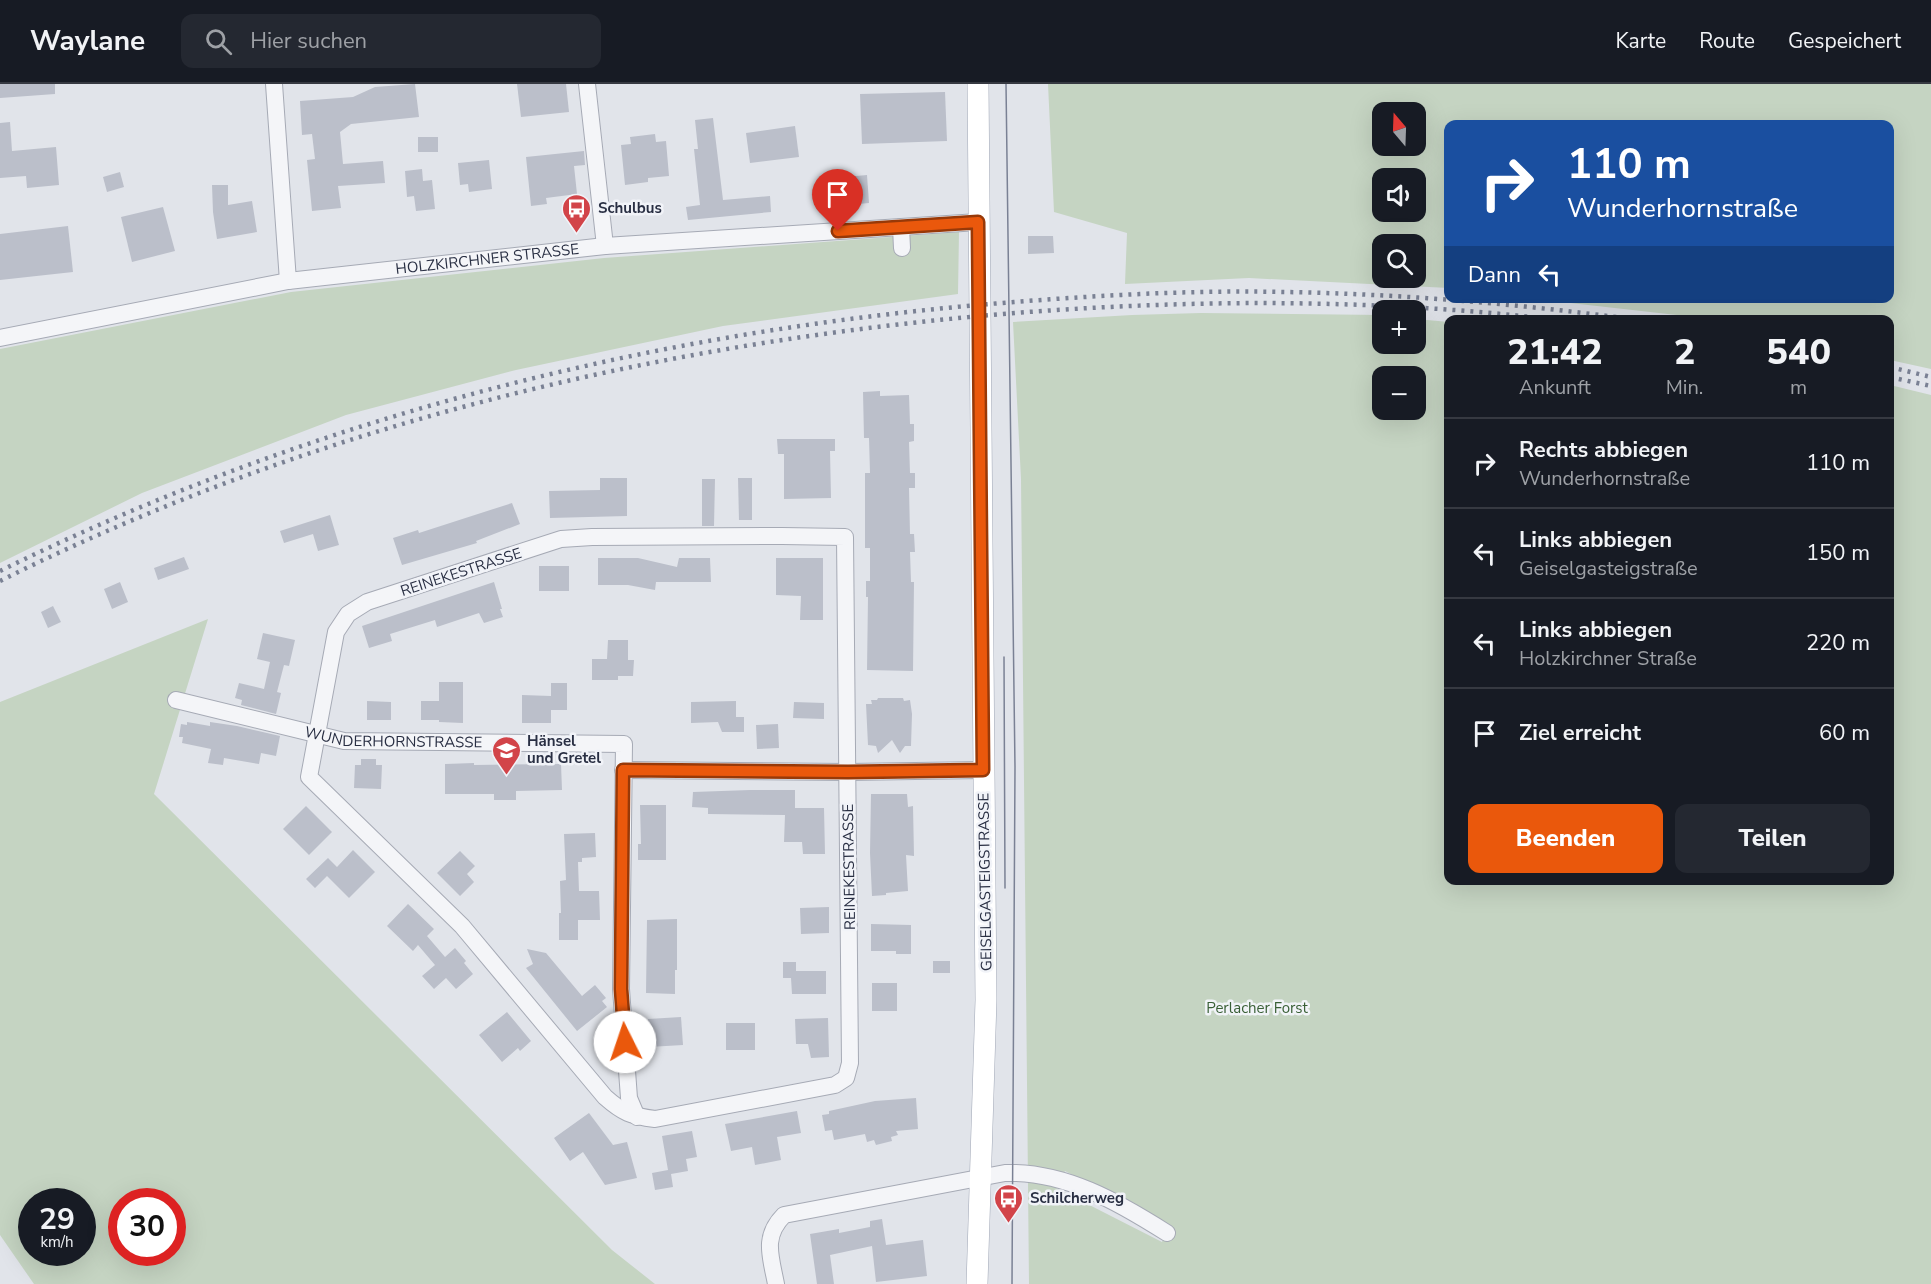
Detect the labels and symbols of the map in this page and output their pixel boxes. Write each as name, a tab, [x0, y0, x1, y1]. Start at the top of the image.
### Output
north arrow	[1372, 102, 1426, 156]
pin	[812, 169, 863, 231]
bus stop icon: Schulbus	[561, 192, 593, 234]
place label: Schulbus	[598, 198, 662, 218]
street label: HOLZKIRCHNER STRASSE	[394, 239, 580, 279]
street label: REINEKESTRASSE	[398, 543, 524, 601]
street label: WUNDERHORNSTRASSE	[303, 722, 482, 752]
place label: Hänsel und Gretel	[527, 731, 601, 768]
school or university icon: Hänsel und Gretel	[490, 734, 522, 776]
street label: GEISELGASTEIGSTRASSE	[973, 793, 997, 971]
street label: REINEKESTRASSE	[838, 804, 860, 930]
park label: Perlacher Forst	[1206, 998, 1309, 1018]
position arrow	[593, 1010, 657, 1074]
bus stop icon: Schilcherweg	[993, 1182, 1025, 1224]
speed limit sign: 30	[108, 1188, 186, 1266]
place label: Schilcherweg	[1030, 1188, 1124, 1208]

